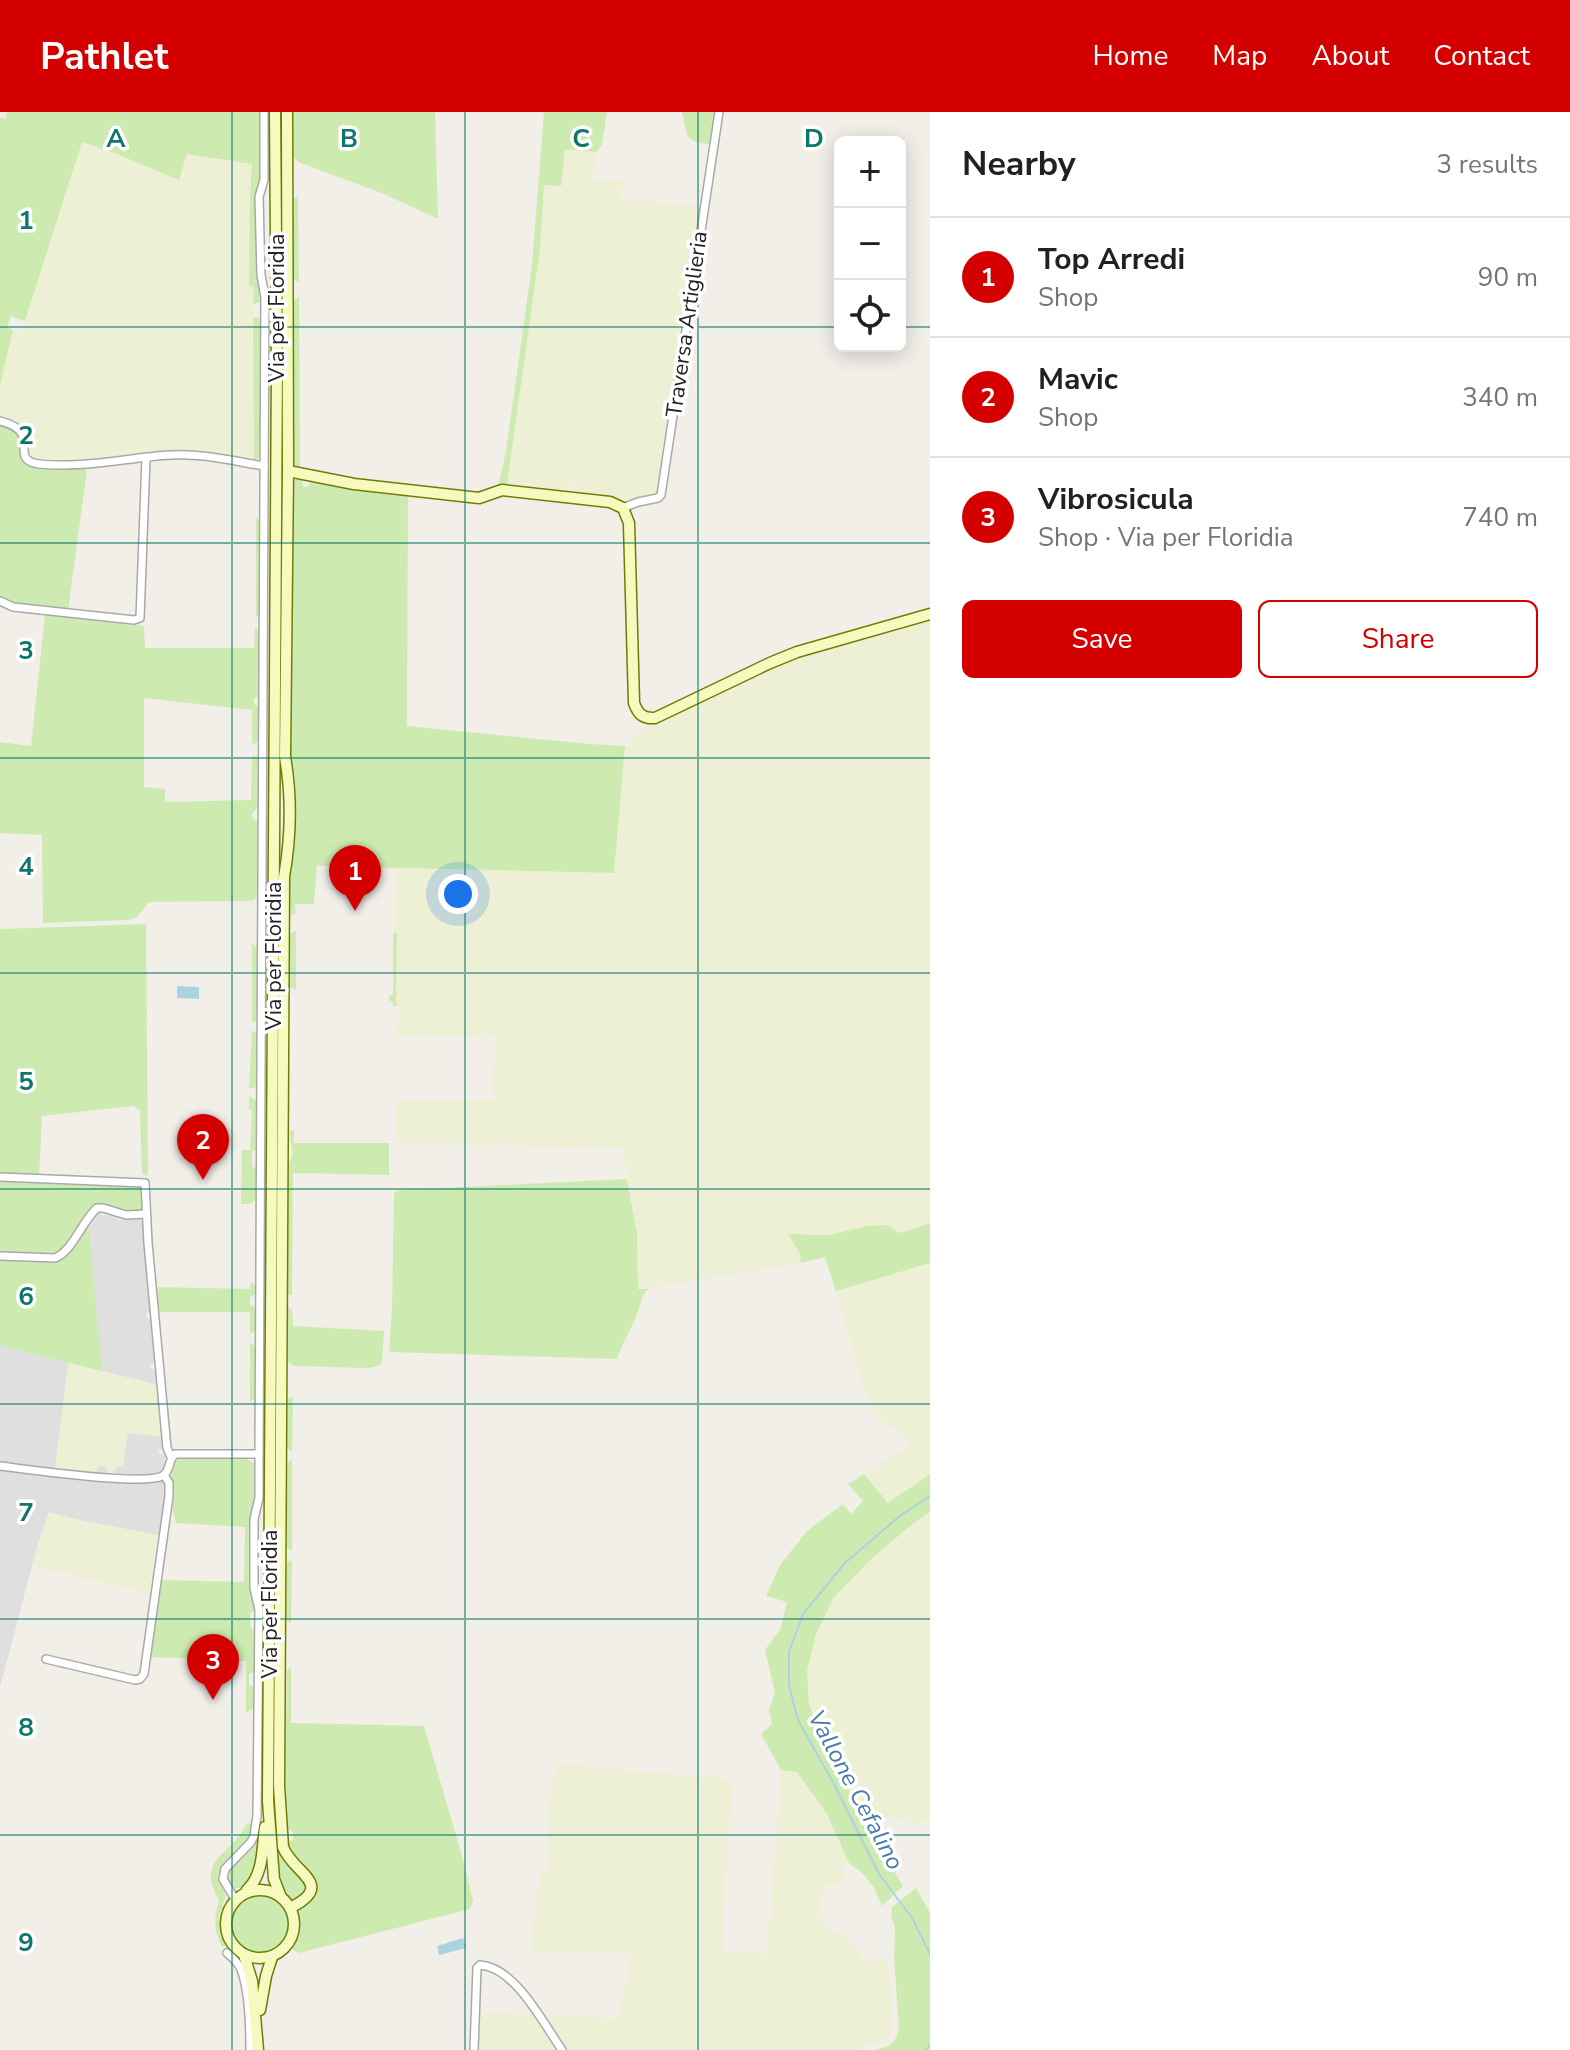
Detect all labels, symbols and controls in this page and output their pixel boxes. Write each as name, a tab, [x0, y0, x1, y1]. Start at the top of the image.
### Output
text: Pathlet	[40, 31, 169, 82]
text: Home	[1093, 37, 1168, 75]
text: Map	[1212, 37, 1267, 75]
text: About	[1311, 37, 1389, 75]
text: Contact	[1433, 37, 1530, 75]
text: A	[106, 121, 126, 156]
text: B	[340, 121, 358, 156]
text: C	[572, 121, 590, 156]
text: D	[804, 121, 824, 156]
map controls	[834, 136, 906, 352]
button: +	[834, 136, 906, 208]
text: Nearby	[962, 141, 1076, 187]
text: 3 results	[1437, 147, 1538, 182]
text: 1	[18, 203, 34, 238]
button: −	[834, 208, 906, 280]
street label: Traversa Artiglieria	[659, 229, 715, 419]
street label: Via per Floridia	[262, 234, 292, 383]
text: Top Arredi	[1038, 239, 1185, 280]
text: 1	[980, 260, 996, 295]
text: 90 m	[1478, 260, 1538, 295]
button: locate	[834, 280, 906, 352]
text: Shop	[1038, 280, 1098, 315]
text: Mavic	[1038, 359, 1118, 400]
text: 2	[980, 380, 996, 415]
text: 340 m	[1462, 380, 1538, 415]
text: Shop	[1038, 400, 1098, 435]
text: 2	[18, 418, 34, 453]
text: Vibrosicula	[1038, 479, 1194, 520]
text: 3	[980, 500, 996, 535]
text: 740 m	[1462, 500, 1538, 535]
text: Shop · Via per Floridia	[1038, 520, 1294, 555]
button: Save	[962, 600, 1242, 678]
button: Share	[1258, 600, 1538, 678]
text: 3	[18, 633, 34, 668]
pin: 1	[329, 845, 381, 911]
text: 4	[18, 849, 34, 884]
your location	[438, 874, 478, 914]
street label: Via per Floridia	[259, 882, 289, 1031]
text: 5	[18, 1064, 34, 1099]
pin: 2	[177, 1114, 229, 1180]
text: 6	[18, 1279, 34, 1314]
text: 7	[18, 1495, 34, 1530]
street label: Via per Floridia	[255, 1530, 285, 1679]
pin: 3	[187, 1634, 239, 1700]
water label: Vallone Cefalino	[801, 1705, 911, 1875]
text: 8	[18, 1710, 34, 1745]
text: 9	[18, 1925, 34, 1960]

